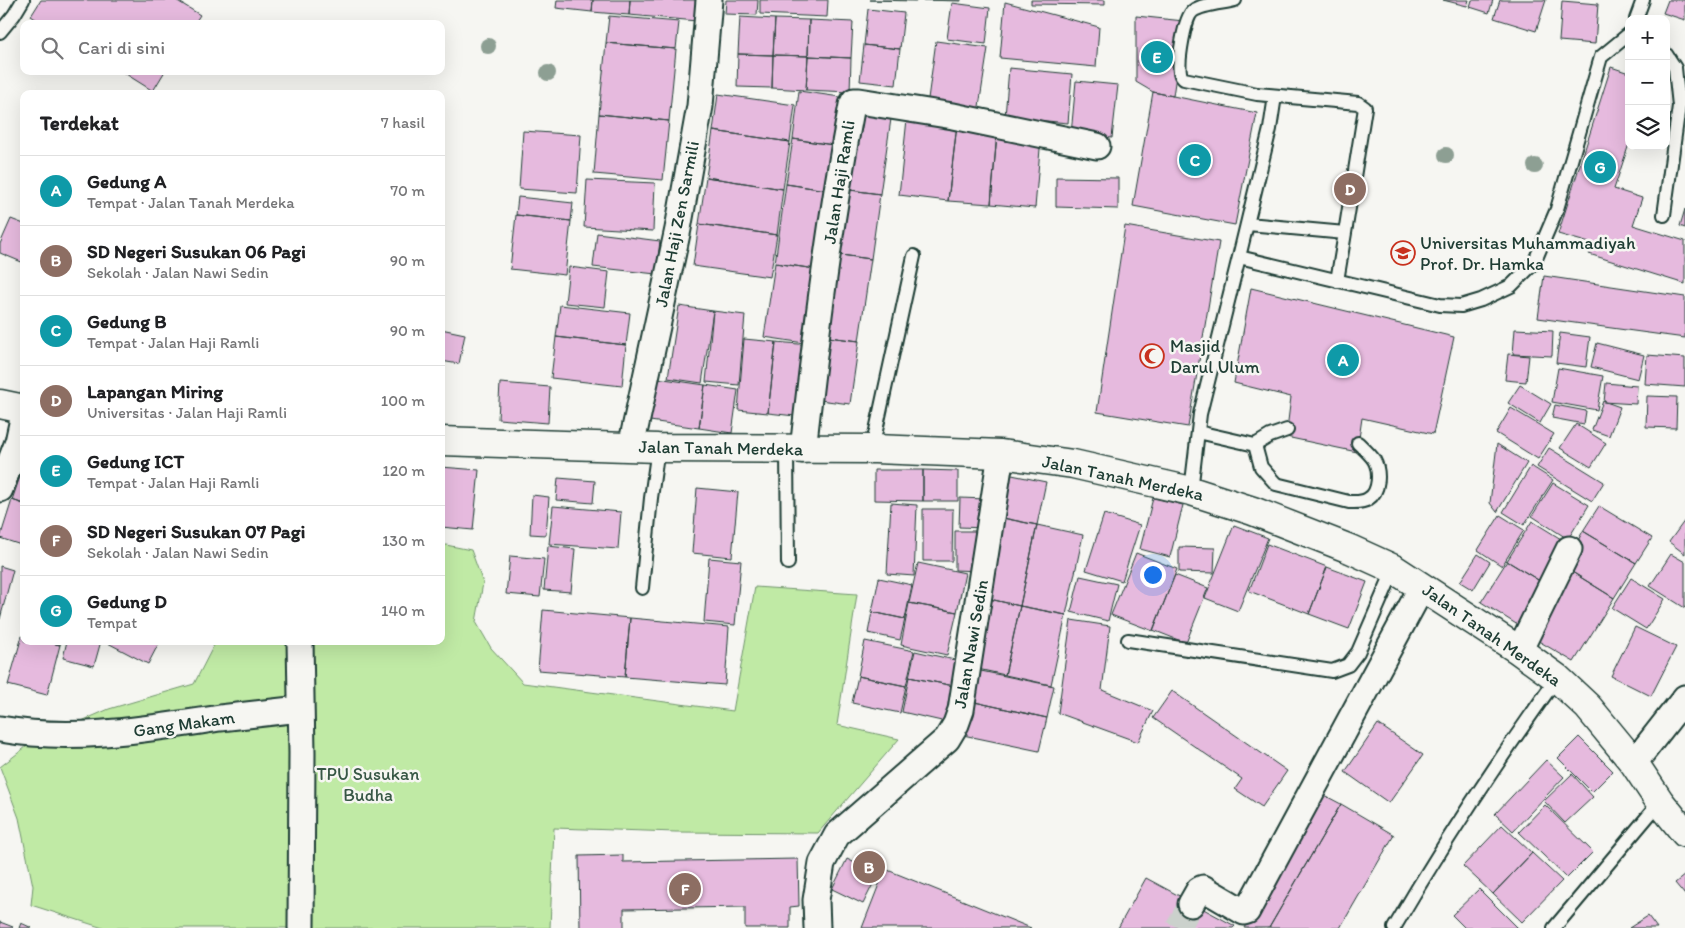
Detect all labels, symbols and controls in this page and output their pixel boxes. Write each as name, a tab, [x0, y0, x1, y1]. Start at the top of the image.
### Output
map controls	[1625, 15, 1670, 150]
button: +	[1625, 15, 1670, 60]
search box	[20, 20, 445, 75]
icon: search	[38, 34, 66, 62]
text: Cari di sini	[78, 36, 165, 59]
pin: E	[1141, 38, 1173, 76]
button: −	[1625, 60, 1670, 105]
button: layers	[1625, 105, 1670, 150]
text: Terdekat	[40, 110, 119, 135]
text: 7 hasil	[381, 113, 425, 132]
street label: Jalan Haji Ramli	[818, 119, 860, 245]
street label: Jalan Haji Zen Sarmili	[650, 139, 704, 309]
pin: C	[1179, 141, 1211, 179]
pin: G	[1584, 148, 1616, 186]
text: Gedung A	[87, 170, 166, 193]
pin: D	[1334, 170, 1366, 208]
text: A	[51, 181, 61, 200]
text: 70 m	[390, 181, 425, 200]
text: Tempat · Jalan Tanah Merdeka	[87, 193, 295, 212]
place label: Universitas Muhammadiyah Prof. Dr. Hamka	[1420, 232, 1636, 275]
text: SD Negeri Susukan 06 Pagi	[87, 240, 306, 263]
school or university icon: Universitas Muhammadiyah Prof. Dr. Hamka	[1390, 240, 1416, 266]
text: B	[51, 251, 61, 270]
text: 90 m	[390, 251, 425, 270]
text: Sekolah · Jalan Nawi Sedin	[87, 263, 268, 282]
text: Gedung B	[87, 310, 166, 333]
text: C	[51, 321, 61, 340]
text: 90 m	[390, 321, 425, 340]
text: Tempat · Jalan Haji Ramli	[87, 333, 259, 352]
place label: Masjid Darul Ulum	[1170, 335, 1260, 378]
pin: A	[1327, 341, 1359, 379]
mosque icon: Masjid Darul Ulum	[1139, 343, 1165, 369]
text: Lapangan Miring	[87, 380, 223, 403]
text: D	[51, 391, 61, 410]
text: 100 m	[381, 391, 425, 410]
text: Universitas · Jalan Haji Ramli	[87, 403, 287, 422]
street label: Jalan Tanah Merdeka	[638, 436, 804, 460]
text: Gedung ICT	[87, 450, 184, 473]
street label: Jalan Tanah Merdeka	[1040, 450, 1206, 506]
text: E	[52, 461, 60, 480]
text: 120 m	[382, 461, 425, 480]
text: Tempat · Jalan Haji Ramli	[87, 473, 259, 492]
text: SD Negeri Susukan 07 Pagi	[87, 520, 305, 543]
text: F	[52, 531, 60, 550]
text: 130 m	[382, 531, 425, 550]
text: Sekolah · Jalan Nawi Sedin	[87, 543, 268, 562]
your location	[1140, 562, 1166, 588]
street label: Jalan Nawi Sedin	[949, 577, 993, 710]
street label: Jalan Tanah Merdeka	[1418, 579, 1566, 692]
text: Gedung D	[87, 590, 167, 613]
text: G	[50, 601, 62, 620]
text: 140 m	[381, 601, 425, 620]
text: Tempat	[87, 613, 137, 632]
street label: Gang Makam	[132, 706, 236, 742]
park label: TPU Susukan Budha	[317, 763, 420, 806]
pin: B	[853, 848, 885, 886]
pin: F	[669, 870, 701, 908]

